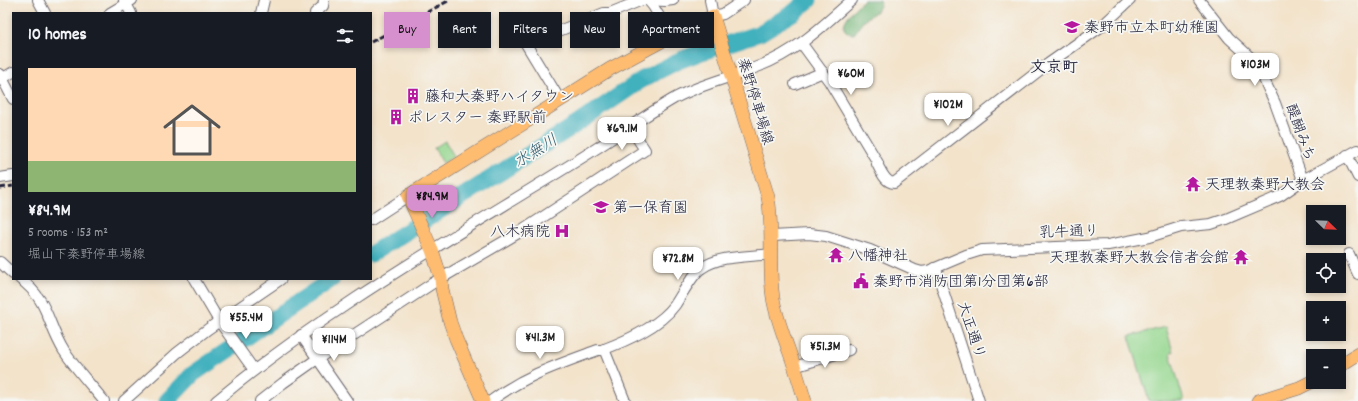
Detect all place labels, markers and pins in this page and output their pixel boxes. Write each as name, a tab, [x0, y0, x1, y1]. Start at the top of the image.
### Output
school or university icon: 秦野市立本町幼稚園	[1063, 18, 1081, 36]
place label: 秦野市立本町幼稚園	[1084, 18, 1219, 40]
pin: ¥103M	[1227, 53, 1283, 87]
pin: ¥60M	[827, 62, 875, 96]
building icon: 藤和大秦野ハイタウン	[404, 87, 422, 105]
place label: 藤和大秦野ハイタウン	[425, 87, 574, 109]
pin: ¥102M	[920, 93, 976, 127]
building icon: ポレスター 秦野駅前	[387, 108, 405, 126]
place label: ポレスター 秦野駅前	[408, 108, 547, 130]
pin: ¥69.1M	[589, 117, 655, 151]
temple icon: 天理教秦野大教会	[1184, 175, 1202, 193]
place label: 天理教秦野大教会	[1205, 175, 1325, 197]
pin: ¥84.9M	[399, 185, 465, 219]
school or university icon: 第一保育園	[592, 198, 610, 216]
place label: 第一保育園	[613, 198, 688, 220]
place label: 八木病院	[490, 222, 550, 244]
hospital icon: 八木病院	[553, 222, 571, 240]
temple icon: 八幡神社	[827, 246, 845, 264]
place label: 八幡神社	[848, 246, 908, 268]
pin: ¥72.8M	[645, 247, 711, 281]
place label: 天理教秦野大教会信者会館	[1049, 248, 1229, 270]
temple icon: 天理教秦野大教会信者会館	[1232, 248, 1250, 266]
public building icon: 秦野市消防団第1分団第6部	[852, 272, 870, 290]
place label: 秦野市消防団第1分団第6部	[873, 272, 1049, 294]
pin: ¥55.4M	[213, 306, 279, 340]
pin: ¥41.3M	[507, 326, 573, 360]
pin: ¥114M	[306, 328, 362, 362]
pin: ¥51.3M	[792, 335, 858, 369]

